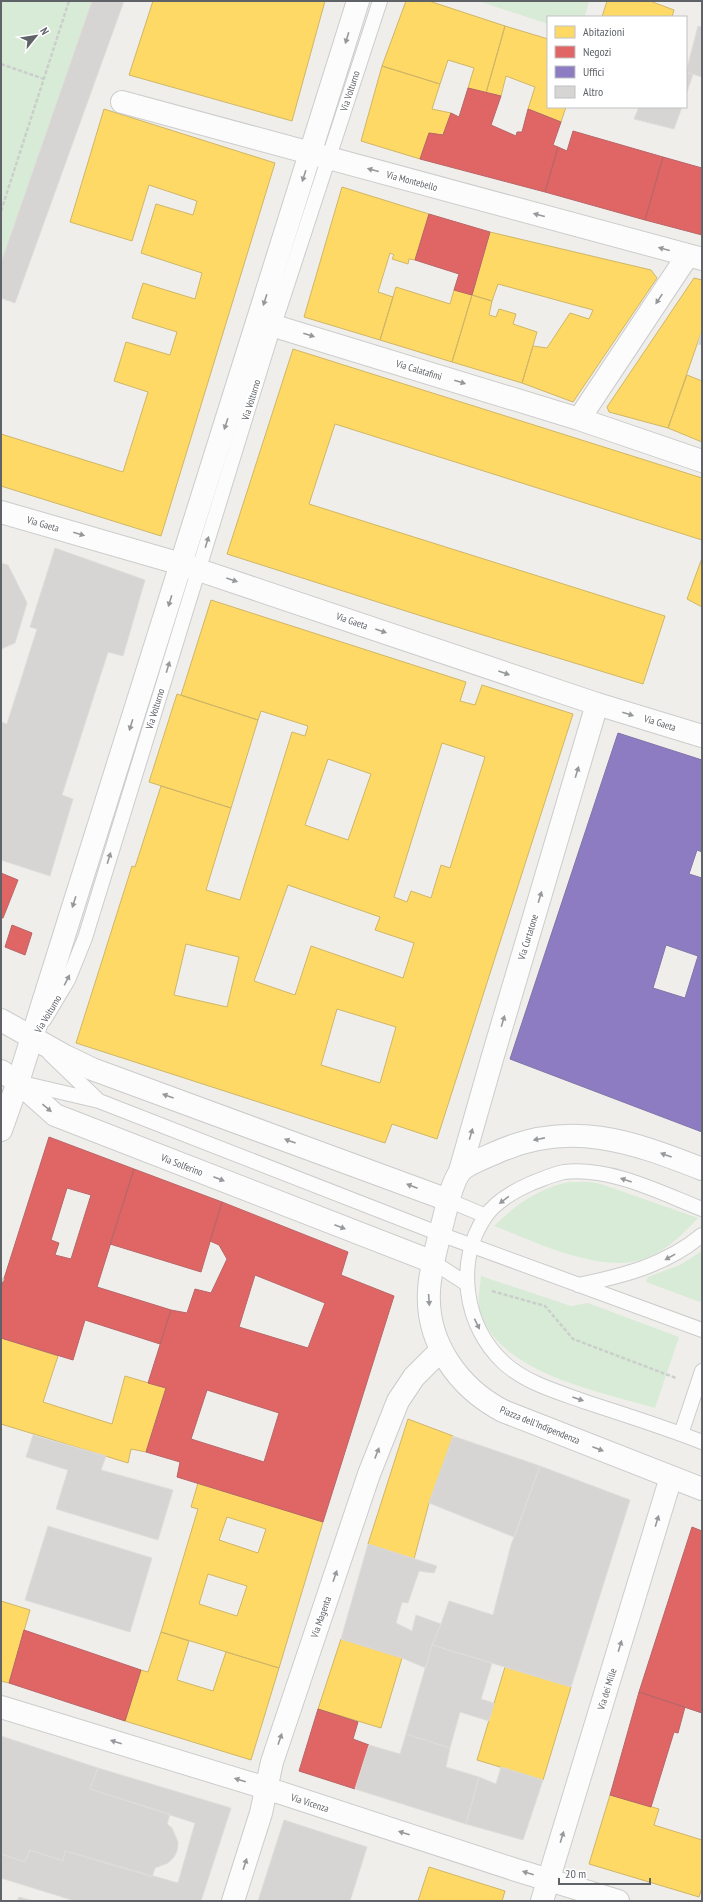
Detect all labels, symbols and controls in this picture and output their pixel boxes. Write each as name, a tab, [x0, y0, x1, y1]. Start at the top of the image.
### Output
north arrow	[16, 16, 56, 56]
legend	[547, 16, 687, 108]
text: Abitazioni	[583, 24, 625, 39]
text: N	[37, 25, 52, 37]
one-way arrow	[344, 33, 350, 45]
text: Negozi	[583, 44, 611, 59]
text: Uffici	[583, 64, 604, 79]
street label: Via Volturno	[337, 69, 363, 114]
text: Altro	[583, 84, 603, 99]
one-way arrow	[366, 167, 378, 173]
street label: Via Montebello	[384, 168, 439, 194]
one-way arrow	[301, 170, 307, 182]
one-way arrow	[533, 212, 545, 218]
one-way arrow	[658, 246, 670, 252]
one-way arrow	[655, 293, 662, 305]
one-way arrow	[262, 294, 268, 306]
one-way arrow	[303, 333, 315, 339]
street label: Via Calatafimi	[393, 357, 444, 383]
street label: Via Volturno	[238, 378, 263, 423]
one-way arrow	[454, 379, 466, 385]
one-way arrow	[222, 418, 228, 430]
street label: Via Gaeta	[25, 513, 61, 535]
one-way arrow	[73, 531, 85, 537]
one-way arrow	[204, 536, 210, 548]
one-way arrow	[226, 578, 238, 584]
one-way arrow	[166, 595, 172, 607]
street label: Via Gaeta	[333, 609, 370, 632]
one-way arrow	[376, 628, 388, 634]
one-way arrow	[165, 660, 171, 672]
one-way arrow	[499, 670, 511, 676]
street label: Via Volturno	[142, 687, 167, 732]
one-way arrow	[622, 711, 634, 717]
street label: Via Gaeta	[641, 712, 678, 734]
one-way arrow	[128, 719, 134, 731]
one-way arrow	[574, 766, 580, 778]
one-way arrow	[107, 851, 113, 863]
one-way arrow	[537, 890, 543, 902]
one-way arrow	[71, 896, 77, 908]
street label: Via Curtatone	[515, 913, 541, 962]
one-way arrow	[64, 975, 71, 986]
street label: Via Volturno	[31, 993, 64, 1036]
one-way arrow	[500, 1015, 506, 1027]
one-way arrow	[161, 1093, 173, 1099]
one-way arrow	[43, 1103, 52, 1112]
one-way arrow	[468, 1127, 474, 1139]
one-way arrow	[532, 1136, 545, 1142]
one-way arrow	[284, 1137, 296, 1143]
street label: Via Solferino	[158, 1151, 205, 1179]
one-way arrow	[659, 1151, 671, 1157]
one-way arrow	[213, 1176, 224, 1182]
one-way arrow	[620, 1177, 632, 1183]
one-way arrow	[406, 1182, 418, 1188]
one-way arrow	[498, 1196, 509, 1204]
one-way arrow	[334, 1224, 346, 1230]
one-way arrow	[664, 1254, 676, 1261]
one-way arrow	[426, 1294, 433, 1307]
one-way arrow	[474, 1319, 480, 1330]
one-way arrow	[572, 1396, 584, 1402]
street label: Piazza dell'Indipendenza	[498, 1403, 582, 1447]
one-way arrow	[375, 1446, 381, 1458]
one-way arrow	[593, 1446, 605, 1452]
one-way arrow	[654, 1515, 660, 1527]
one-way arrow	[332, 1569, 338, 1581]
street label: Via Magenta	[308, 1595, 334, 1640]
one-way arrow	[617, 1639, 623, 1651]
street label: Via dei Mille	[594, 1667, 620, 1712]
one-way arrow	[277, 1733, 283, 1745]
one-way arrow	[110, 1739, 122, 1745]
one-way arrow	[234, 1777, 246, 1783]
street label: Via Vicenza	[288, 1790, 331, 1815]
one-way arrow	[398, 1830, 410, 1836]
one-way arrow	[559, 1831, 565, 1843]
one-way arrow	[242, 1857, 248, 1869]
scale bar	[559, 1860, 650, 1886]
text: 20 m	[565, 1866, 586, 1881]
one-way arrow	[521, 1870, 533, 1876]

